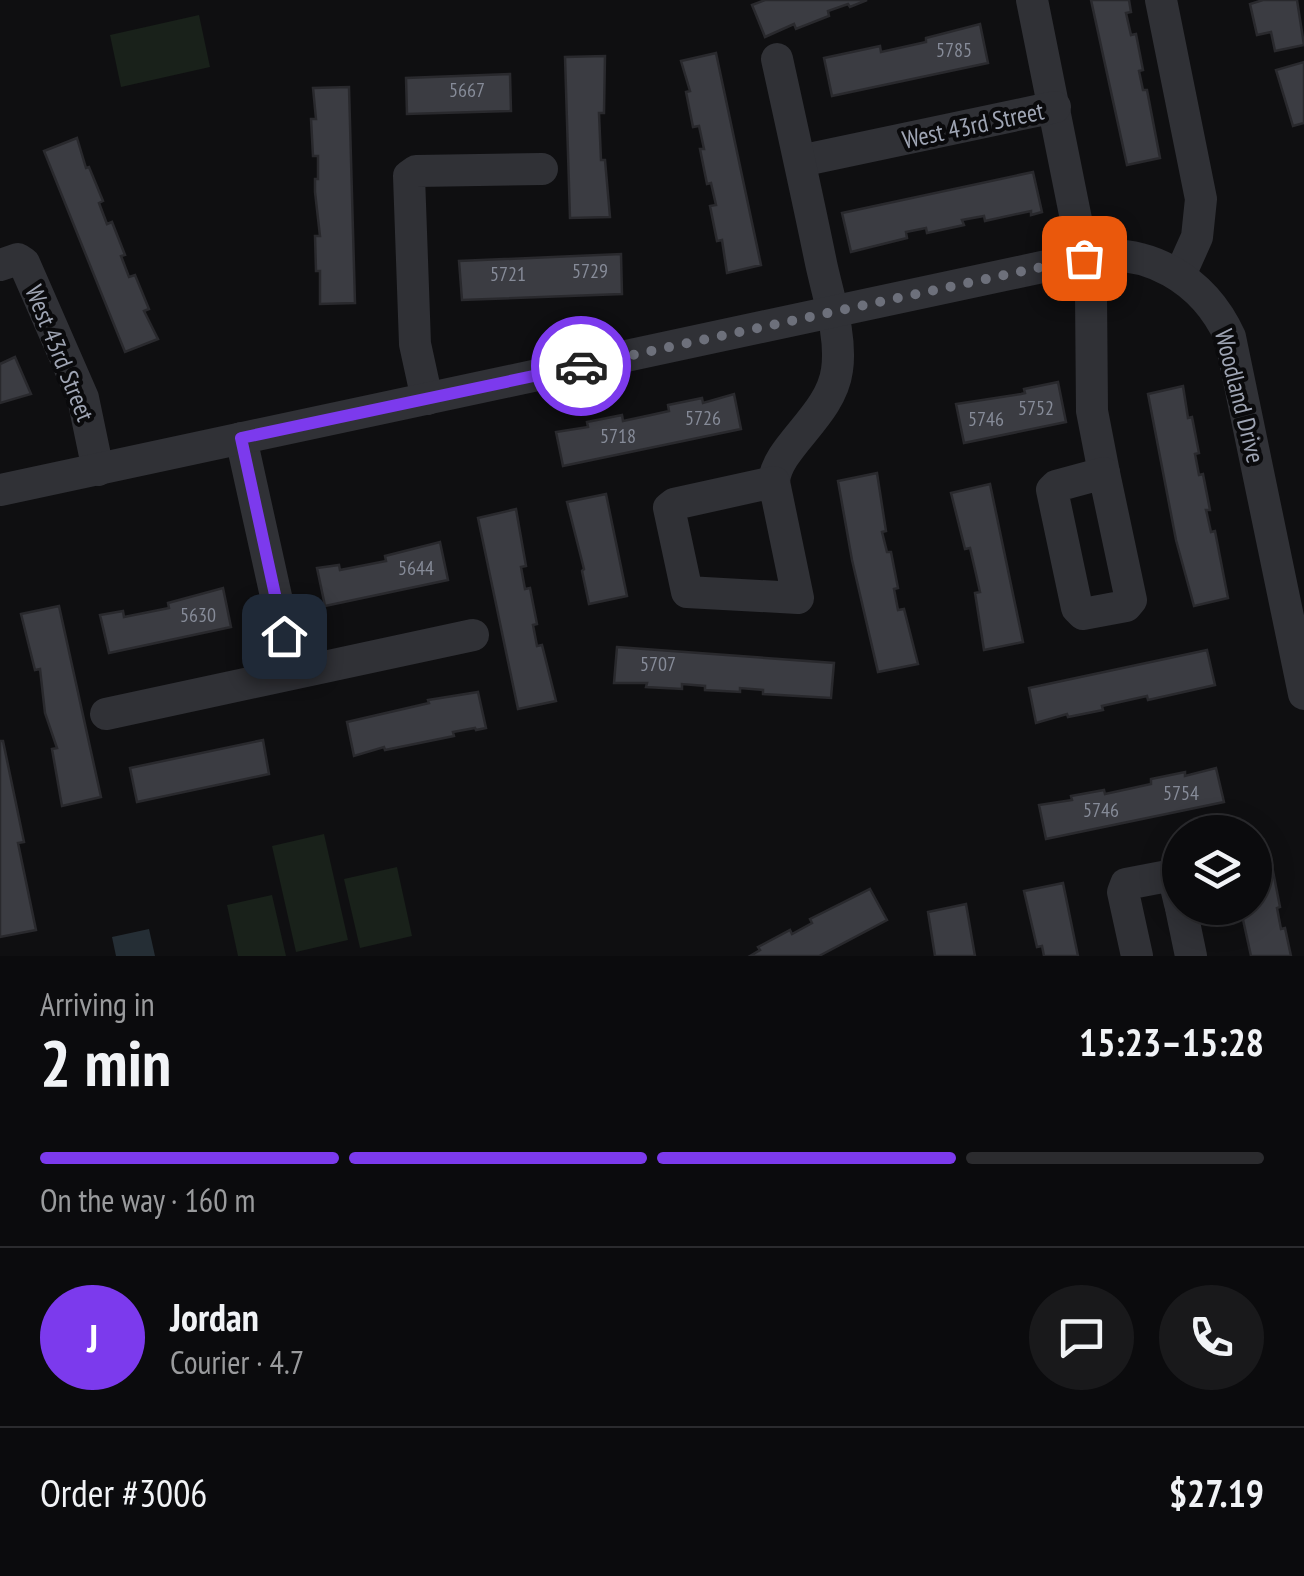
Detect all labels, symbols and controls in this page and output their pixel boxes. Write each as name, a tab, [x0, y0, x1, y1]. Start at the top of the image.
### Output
house number: 5785	[936, 37, 972, 63]
house number: 5667	[449, 77, 485, 103]
street label: West 43rd Street	[899, 94, 1047, 156]
pin	[1042, 216, 1127, 301]
icon: bag	[1057, 231, 1112, 286]
house number: 5729	[572, 258, 608, 284]
house number: 5721	[490, 261, 526, 287]
street label: West 43rd Street	[18, 280, 102, 426]
courier	[531, 316, 631, 416]
street label: Woodland Drive	[1208, 326, 1272, 466]
icon: car	[554, 339, 609, 394]
house number: 5752	[1018, 395, 1054, 421]
house number: 5726	[685, 405, 721, 431]
house number: 5746	[968, 406, 1004, 432]
house number: 5718	[600, 423, 636, 449]
house number: 5644	[398, 555, 434, 581]
pin	[242, 594, 327, 679]
house number: 5630	[180, 602, 216, 628]
icon: home	[257, 609, 312, 664]
house number: 5707	[640, 651, 676, 677]
house number: 5754	[1163, 780, 1199, 806]
house number: 5746	[1083, 797, 1119, 823]
map controls	[1162, 815, 1272, 925]
button: layers	[1162, 815, 1272, 925]
text: Arriving in	[40, 983, 155, 1025]
text: 15:23–15:28	[1079, 1017, 1264, 1066]
text: 2 min	[40, 1020, 171, 1104]
text: On the way · 160 m	[40, 1179, 255, 1221]
button: chat	[1029, 1285, 1134, 1390]
button: phone	[1159, 1285, 1264, 1390]
text: Jordan	[170, 1292, 259, 1341]
text: J	[87, 1313, 98, 1362]
text: Courier · 4.7	[170, 1341, 304, 1383]
text: Order #3006	[40, 1468, 207, 1517]
text: $27.19	[1169, 1468, 1264, 1517]

